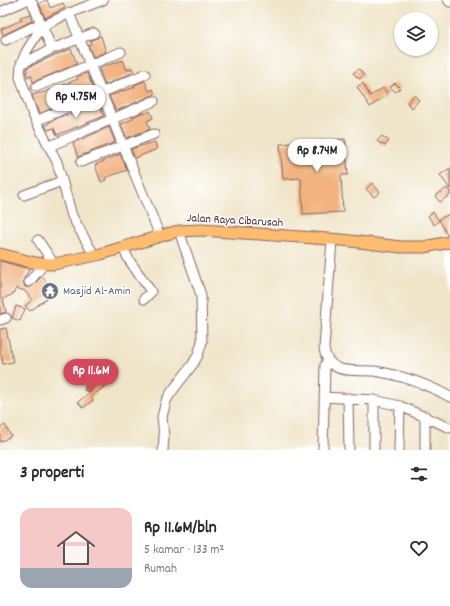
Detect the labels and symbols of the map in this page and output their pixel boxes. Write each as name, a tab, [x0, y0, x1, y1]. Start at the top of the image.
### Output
pin: Rp 4.75M	[35, 85, 117, 119]
pin: Rp 8.74M	[276, 139, 358, 173]
street label: Jalan Raya Cibarusah	[187, 210, 283, 232]
temple icon: Masjid Al-Amin	[40, 281, 60, 301]
place label: Masjid Al-Amin	[63, 283, 131, 300]
pin: Rp 11.6M	[50, 359, 132, 393]

